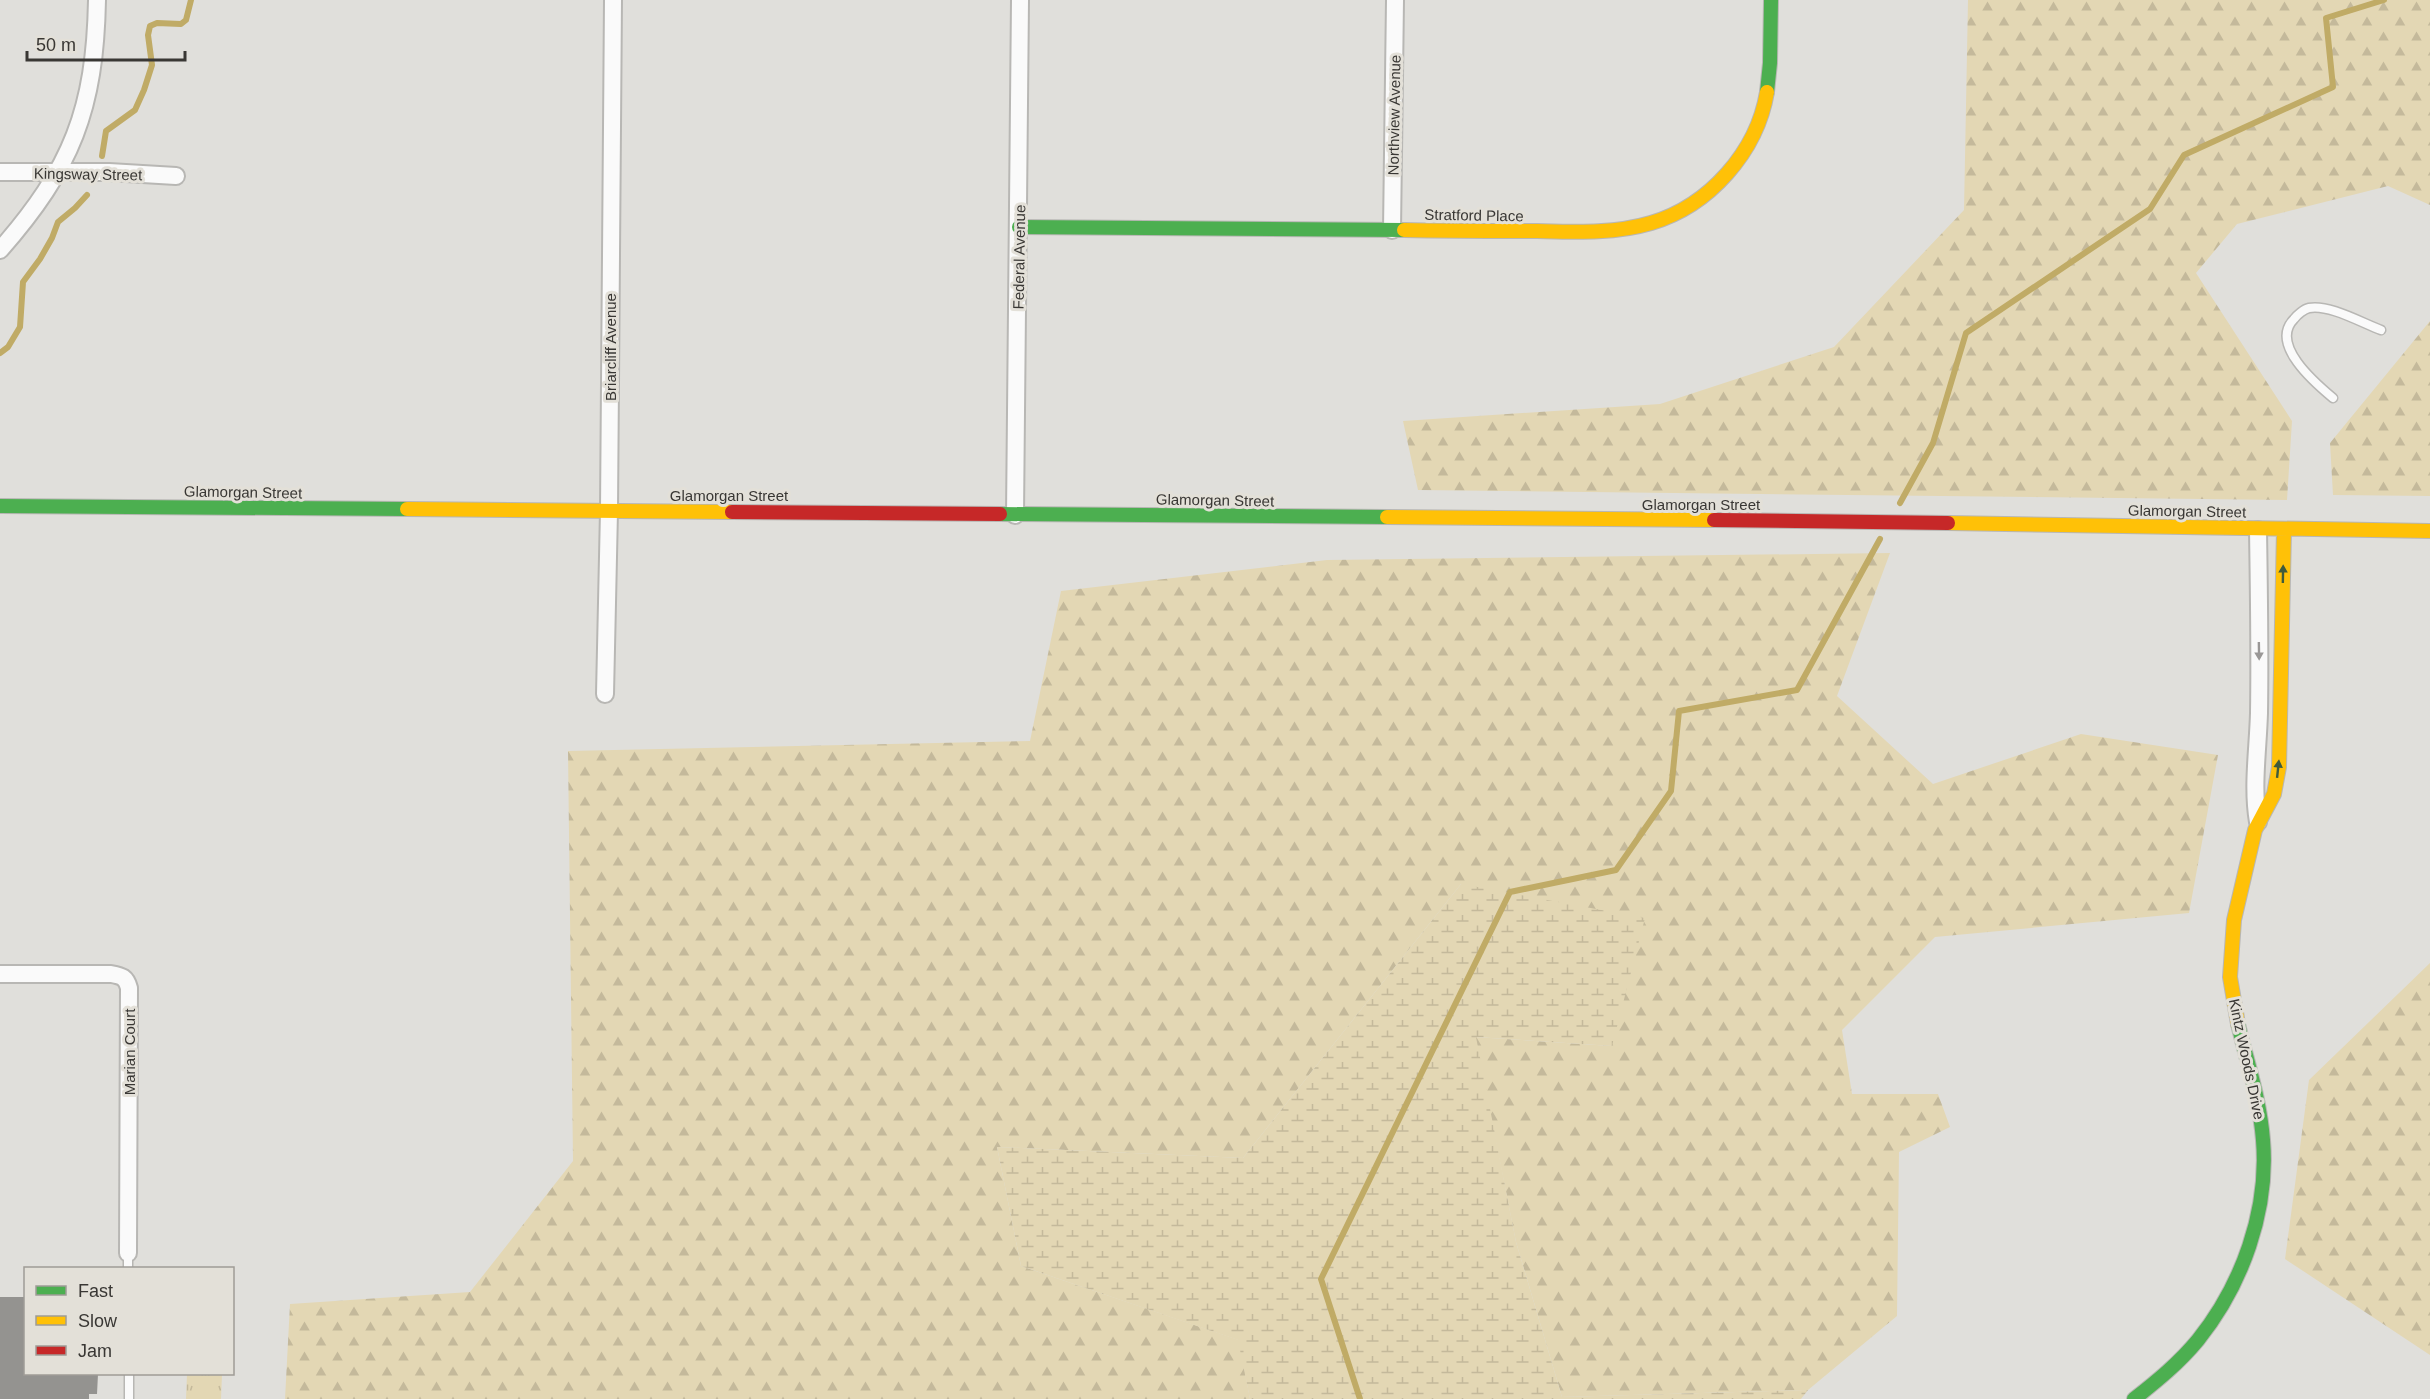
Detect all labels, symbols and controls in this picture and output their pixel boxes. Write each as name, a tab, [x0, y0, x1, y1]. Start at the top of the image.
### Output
scale bar	[27, 24, 184, 62]
text: 50 m	[36, 35, 76, 55]
street label: Northview Avenue	[1384, 55, 1404, 175]
street label: Kingsway Street	[34, 165, 143, 183]
street label: Federal Avenue	[1010, 204, 1028, 310]
street label: Stratford Place	[1424, 206, 1524, 224]
street label: Briarcliff Avenue	[602, 293, 619, 401]
street label: Glamorgan Street	[184, 482, 303, 502]
street label: Glamorgan Street	[670, 487, 789, 504]
street label: Glamorgan Street	[1156, 490, 1275, 510]
street label: Glamorgan Street	[1642, 496, 1761, 513]
street label: Glamorgan Street	[2128, 501, 2247, 521]
one-way arrow	[2278, 565, 2288, 584]
one-way arrow	[2255, 642, 2264, 661]
one-way arrow	[2273, 759, 2283, 778]
street label: Kintz Woods Drive	[2226, 997, 2268, 1121]
street label: Marian Court	[121, 1008, 138, 1095]
legend	[24, 1267, 234, 1375]
text: Fast	[78, 1281, 113, 1301]
text: Slow	[78, 1311, 118, 1331]
text: Jam	[78, 1341, 112, 1361]

